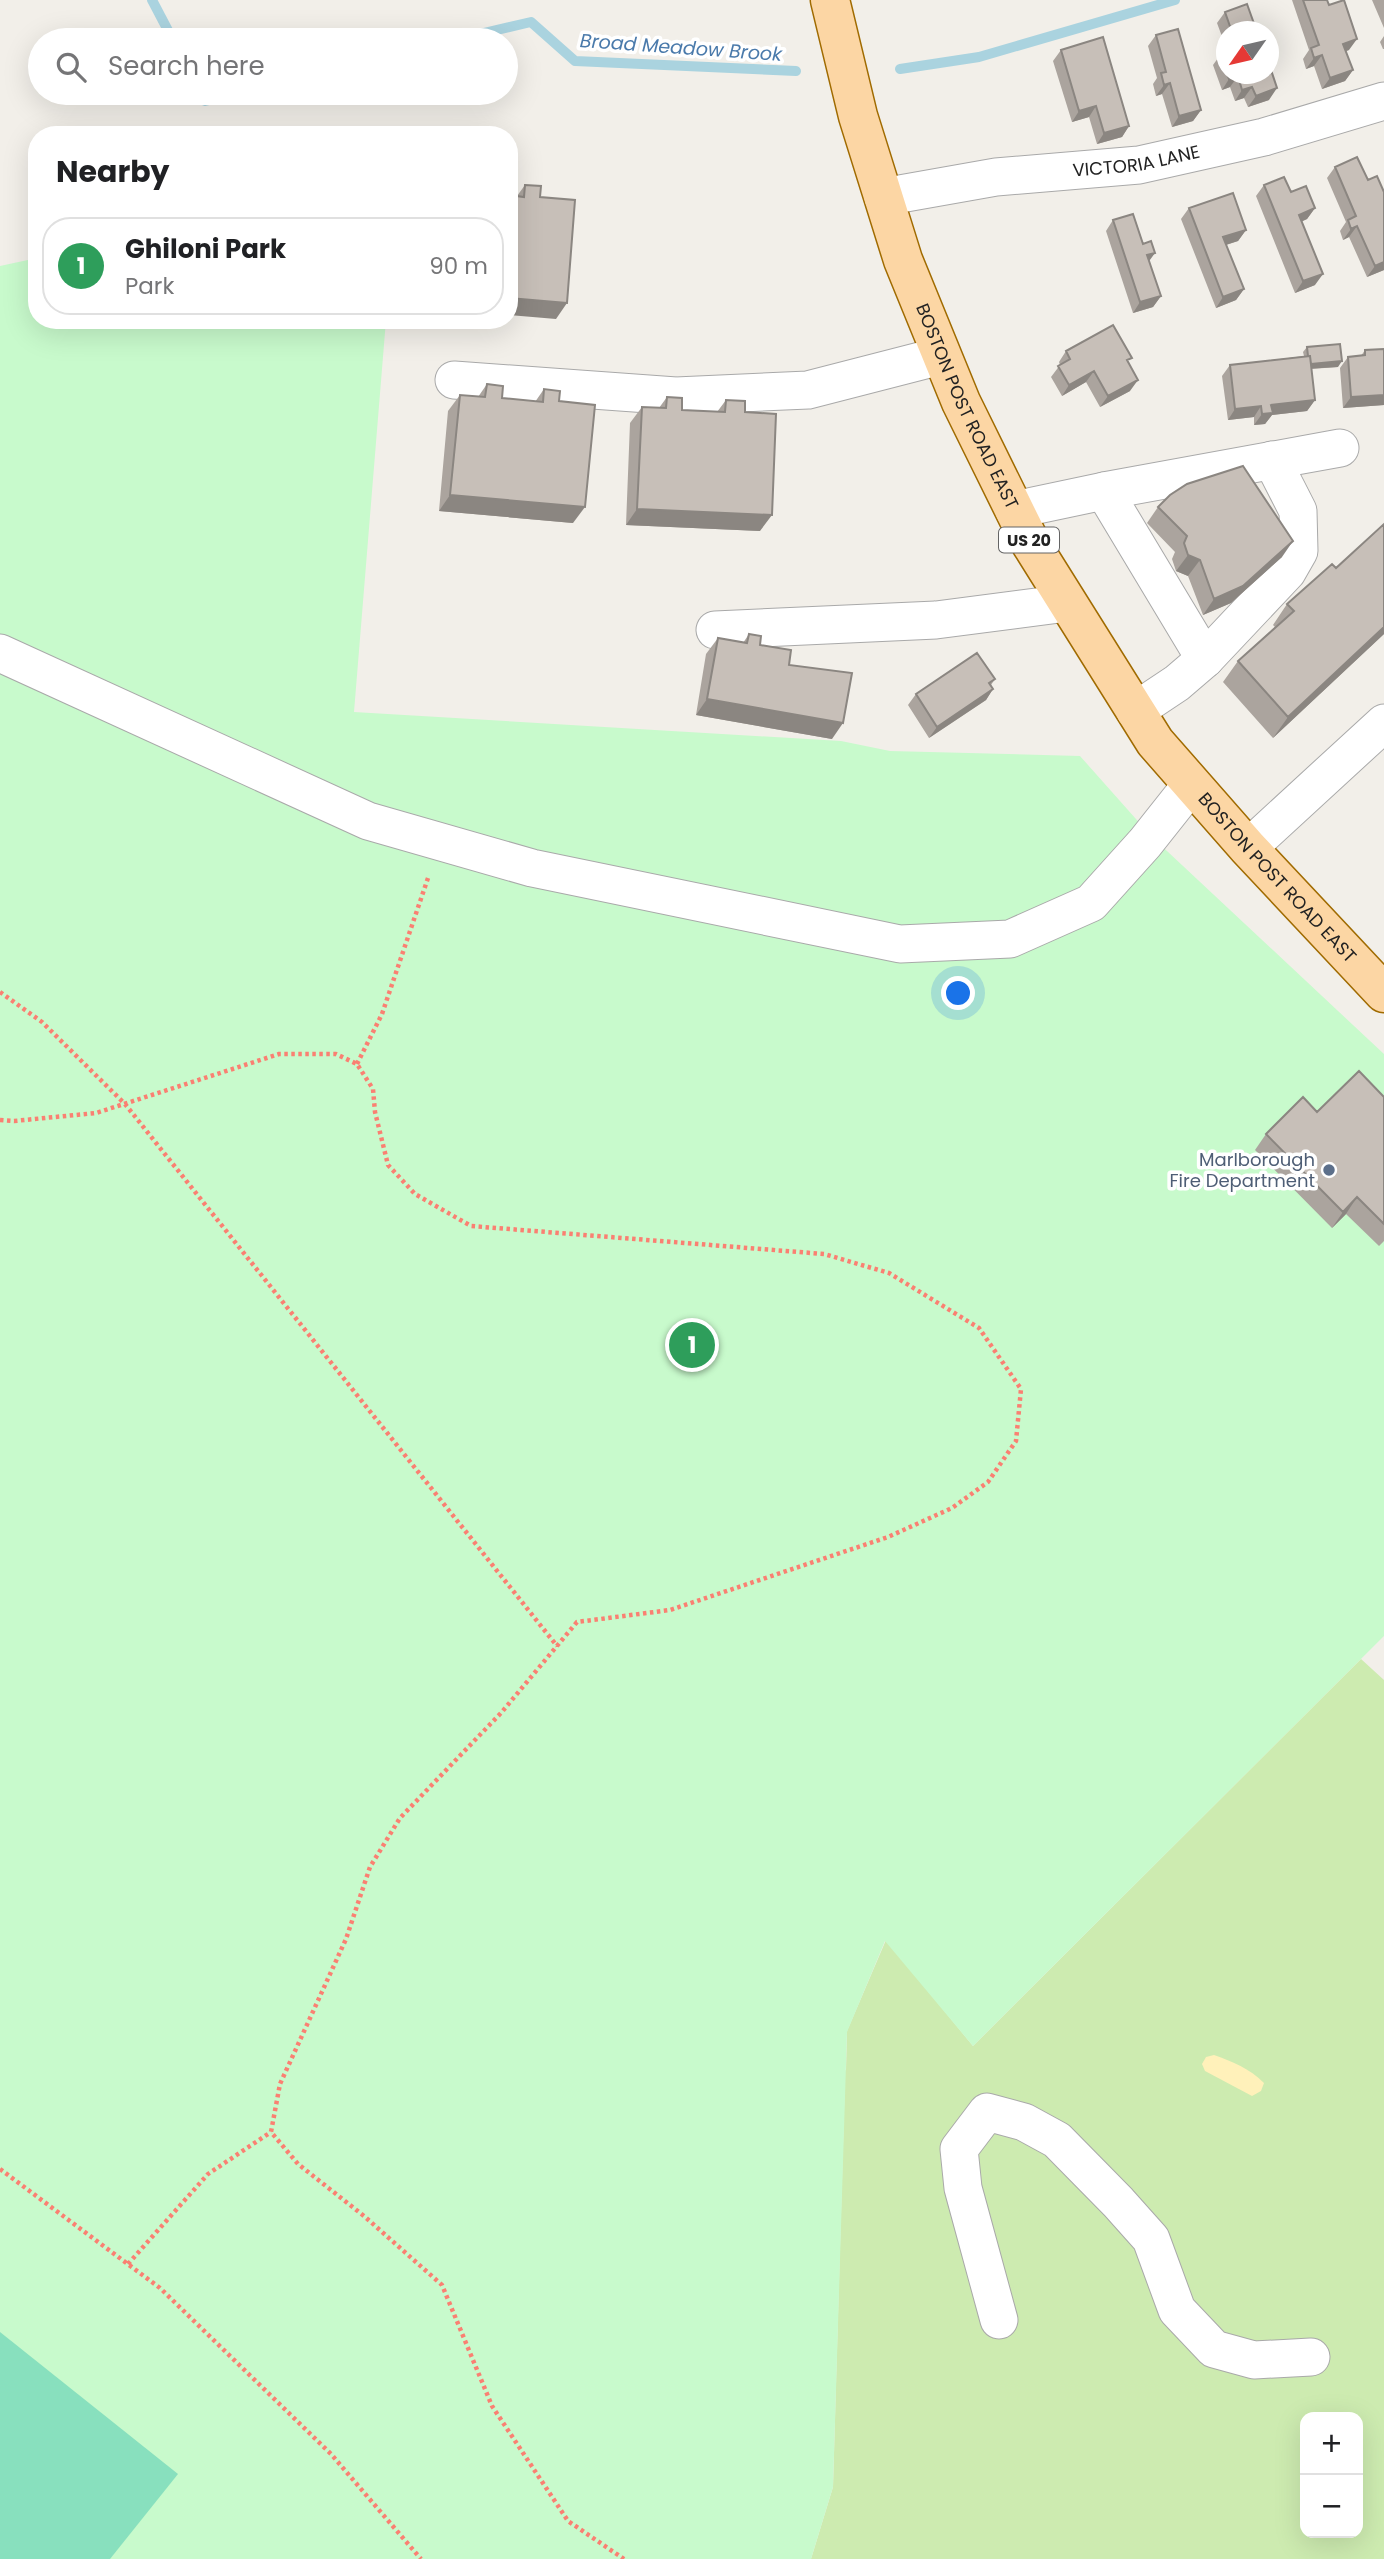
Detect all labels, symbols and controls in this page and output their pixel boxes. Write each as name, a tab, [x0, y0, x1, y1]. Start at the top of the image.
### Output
north arrow	[1216, 21, 1279, 84]
water label: Broad Meadow Brook	[579, 27, 784, 68]
search box	[28, 28, 518, 105]
icon: search	[52, 48, 90, 86]
text: Search here	[108, 48, 265, 84]
street label: VICTORIA LANE	[1072, 139, 1202, 183]
text: Nearby	[56, 150, 170, 193]
text: Ghiloni Park	[125, 231, 286, 267]
text: 1	[77, 250, 85, 282]
text: 90 m	[429, 250, 488, 282]
text: Park	[125, 270, 174, 302]
street label: BOSTON POST ROAD EAST	[910, 300, 1025, 513]
road number: US 20	[999, 527, 1059, 552]
street label: BOSTON POST ROAD EAST	[1193, 787, 1362, 968]
your location	[941, 976, 975, 1010]
place label: Marlborough Fire Department	[1170, 1147, 1315, 1193]
marker: Marlborough Fire Department	[1321, 1162, 1337, 1178]
pin: 1	[669, 1319, 715, 1371]
map controls	[1300, 2412, 1363, 2538]
button: +	[1300, 2412, 1363, 2475]
button: −	[1300, 2475, 1363, 2538]

